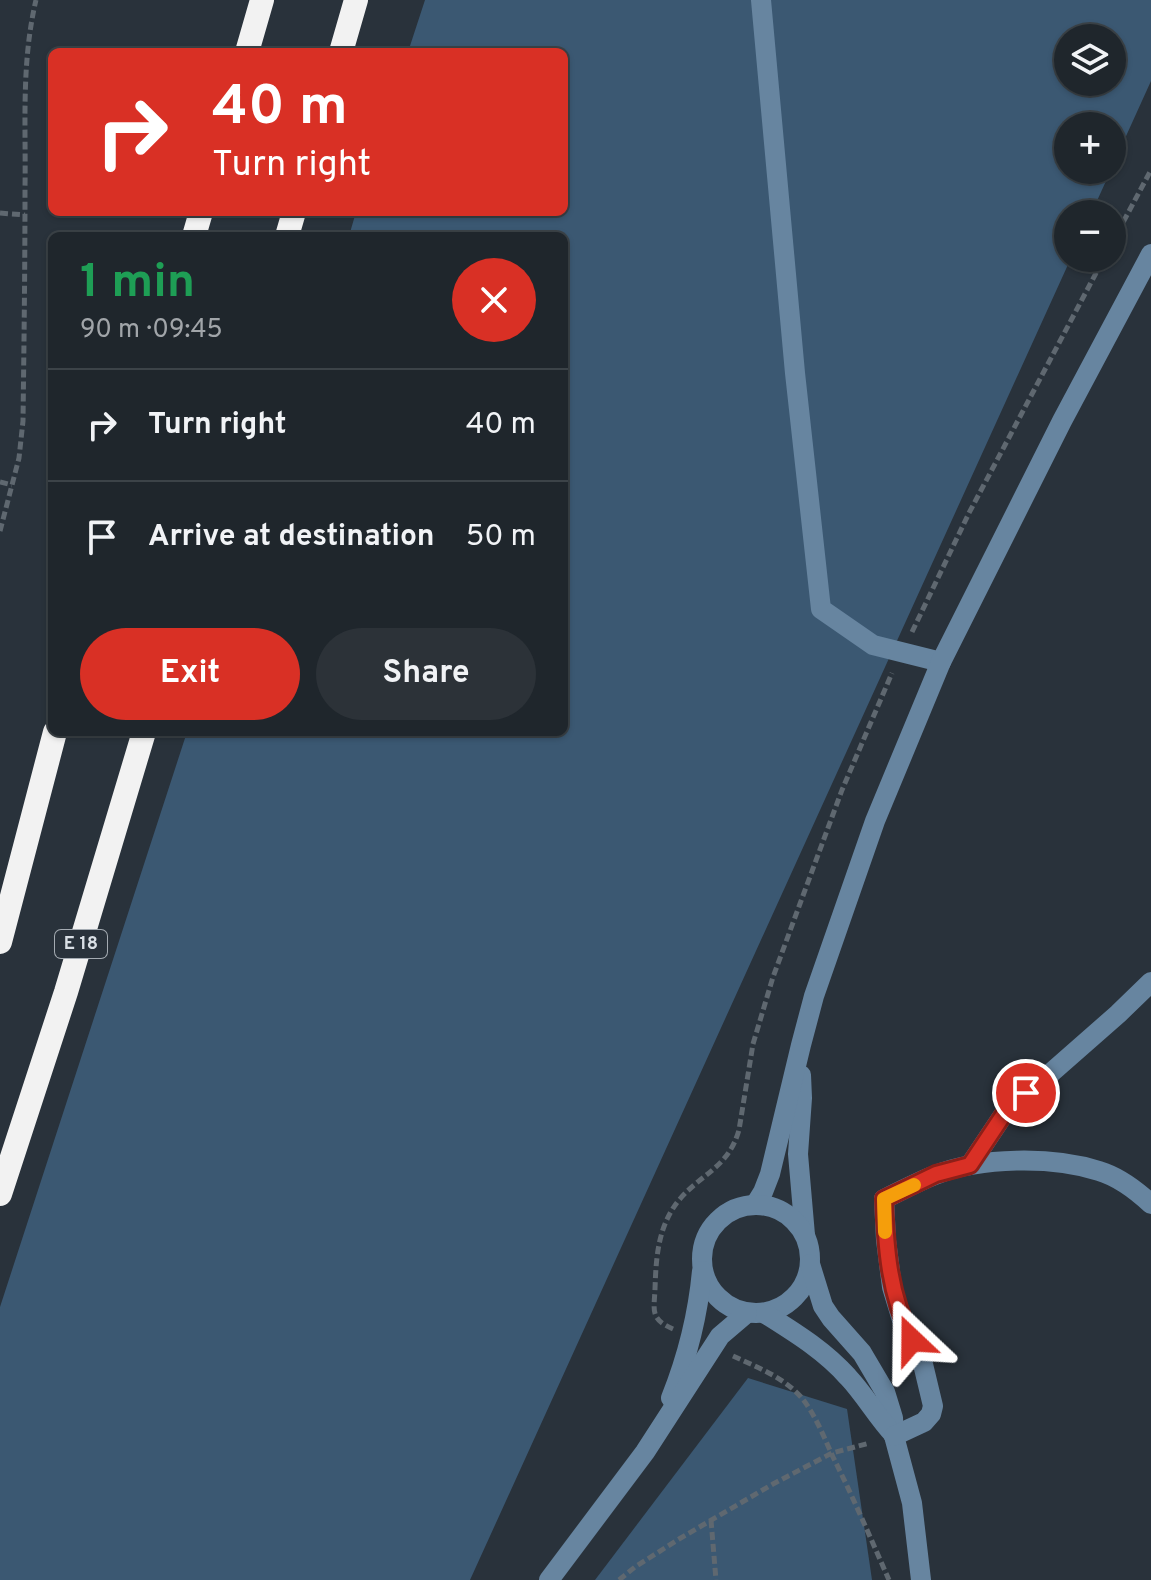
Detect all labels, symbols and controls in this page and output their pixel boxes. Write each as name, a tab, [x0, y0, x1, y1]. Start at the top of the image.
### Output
map controls	[1054, 24, 1126, 272]
button: layers	[1054, 24, 1126, 96]
text: 40 m	[212, 74, 348, 144]
icon: right	[80, 80, 184, 184]
button: +	[1054, 112, 1126, 184]
text: Turn right	[212, 143, 371, 189]
button: −	[1054, 200, 1126, 272]
text: 1 min	[80, 254, 195, 314]
button: close	[452, 258, 536, 342]
text: 90 m · 09:45	[80, 314, 223, 347]
icon: right	[80, 403, 124, 447]
text: Turn right	[148, 407, 286, 444]
text: 40 m	[466, 407, 536, 444]
icon: arrive	[80, 515, 124, 559]
text: Arrive at destination	[148, 519, 434, 556]
text: 50 m	[466, 519, 536, 556]
button: Exit	[80, 628, 300, 720]
button: Share	[316, 628, 536, 720]
road number: E 18	[55, 930, 107, 958]
pin	[992, 1059, 1060, 1127]
icon: arrive	[1004, 1071, 1048, 1115]
position arrow	[870, 1298, 954, 1382]

